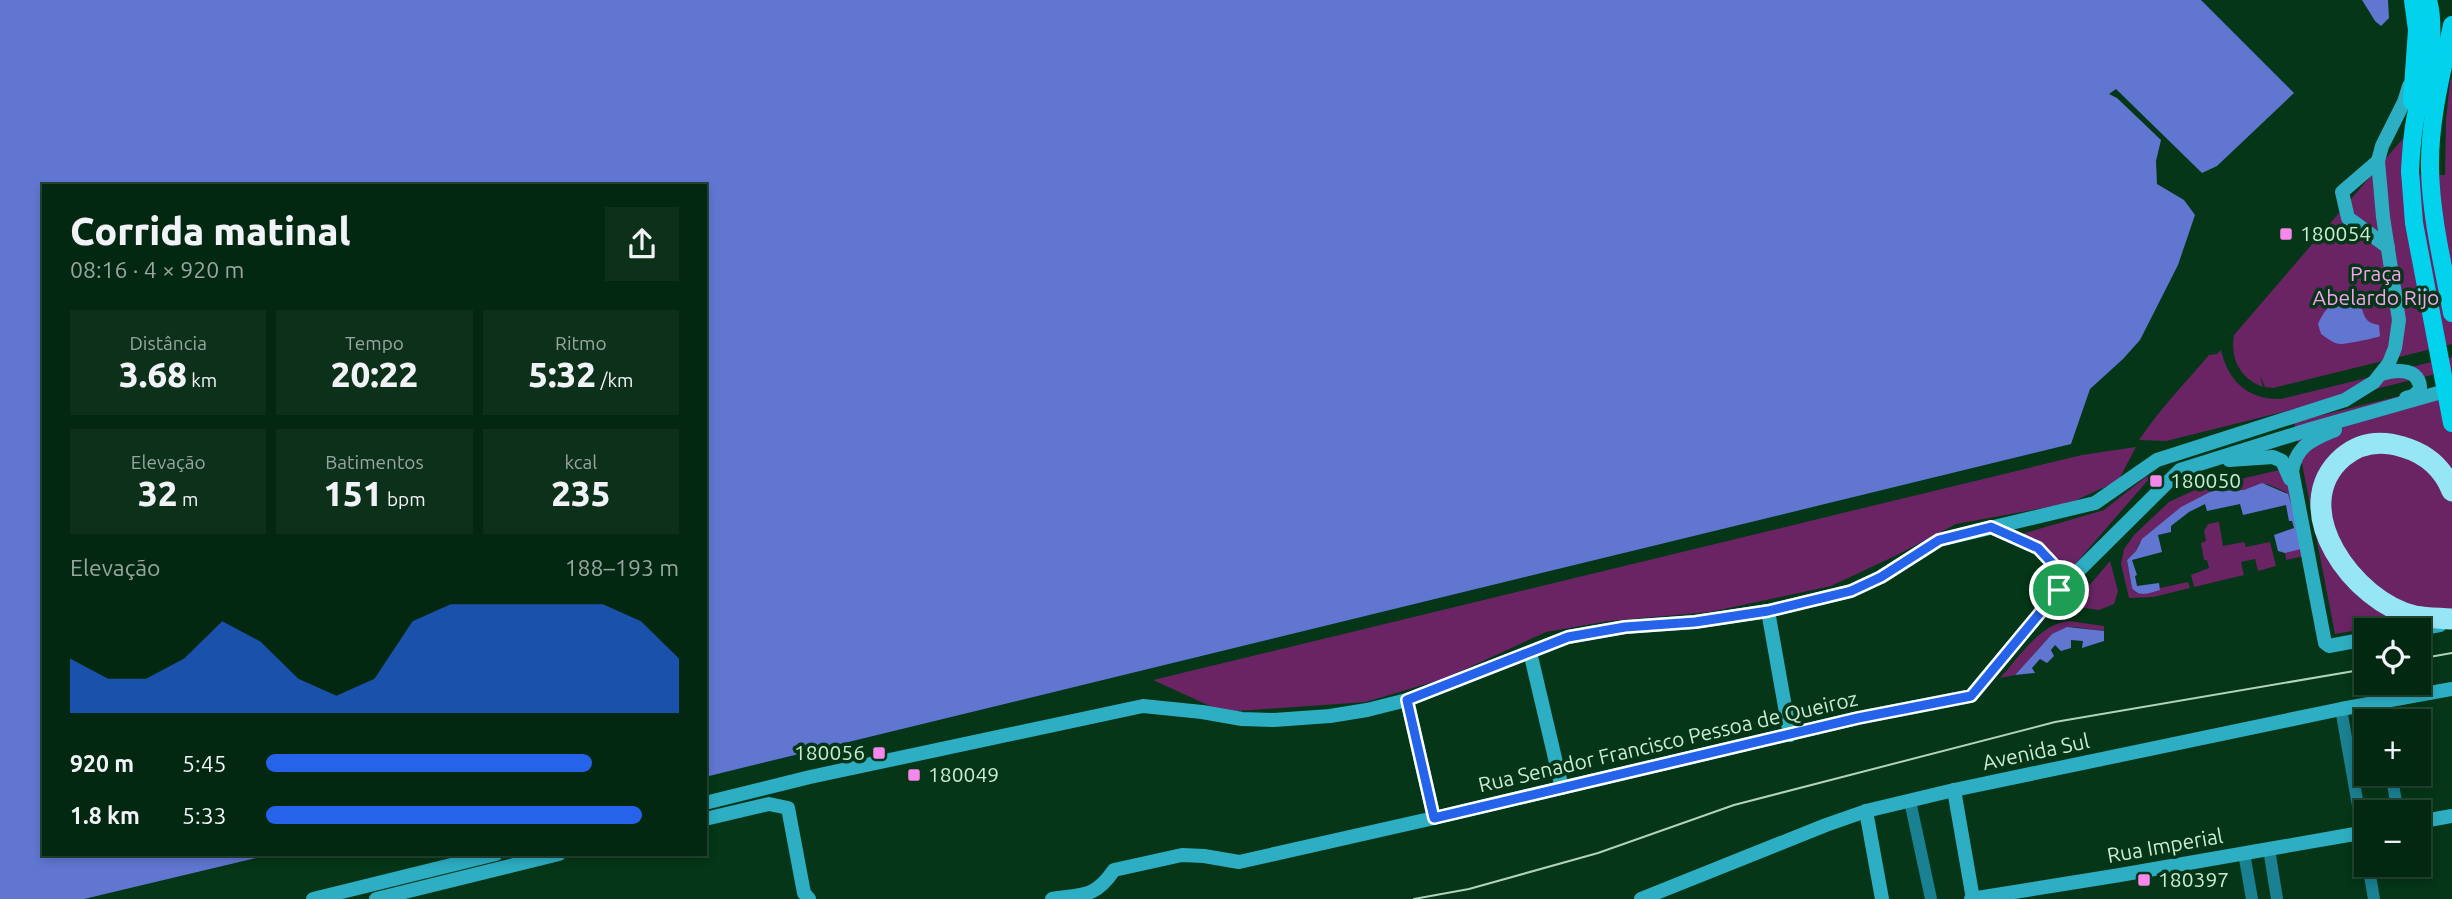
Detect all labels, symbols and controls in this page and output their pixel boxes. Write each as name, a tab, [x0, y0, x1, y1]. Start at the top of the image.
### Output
button: share	[605, 207, 679, 281]
text: Corrida matinal	[70, 210, 350, 252]
place label: 180054	[2300, 221, 2371, 245]
marker: 180054	[2278, 226, 2294, 242]
text: 08:16 · 4 × 920 m	[70, 257, 244, 282]
park label: Praça Abelardo Rijo	[2313, 261, 2439, 309]
text: Distância	[129, 332, 207, 354]
text: Tempo	[345, 332, 404, 354]
text: Ritmo	[555, 332, 607, 354]
text: 3.68	[119, 354, 187, 394]
text: 20:22	[331, 354, 418, 394]
text: 5:32	[528, 354, 596, 394]
text: km	[187, 369, 217, 391]
text: /km	[596, 369, 633, 391]
text: Elevação	[131, 451, 206, 473]
text: Batimentos	[325, 451, 424, 473]
text: kcal	[564, 451, 597, 473]
place label: 180050	[2170, 468, 2241, 492]
text: 32	[138, 473, 178, 513]
text: 151	[323, 473, 383, 513]
text: 235	[551, 473, 610, 513]
marker: 180050	[2148, 473, 2164, 489]
text: m	[178, 488, 198, 510]
text: bpm	[383, 488, 426, 510]
text: Elevação	[70, 555, 161, 580]
text: 188–193 m	[565, 555, 679, 580]
pin	[2029, 560, 2089, 620]
icon: arrive	[2040, 571, 2078, 609]
map controls	[2354, 618, 2431, 877]
button: locate	[2354, 618, 2431, 695]
street label: Rua Senador Francisco Pessoa de Queiroz	[1476, 686, 1860, 796]
button: +	[2354, 709, 2431, 786]
street label: Avenida Sul	[1980, 728, 2091, 774]
place label: 180056	[794, 740, 865, 764]
marker: 180056	[871, 745, 887, 761]
text: 920 m	[70, 751, 134, 776]
text: 5:45	[182, 751, 227, 776]
place label: 180049	[928, 762, 999, 786]
marker: 180049	[906, 767, 922, 783]
button: −	[2354, 800, 2431, 877]
text: 1.8 km	[70, 803, 140, 828]
text: 5:33	[182, 803, 227, 828]
street label: Rua Imperial	[2105, 823, 2225, 867]
place label: 180397	[2158, 867, 2229, 891]
marker: 180397	[2136, 872, 2152, 888]

